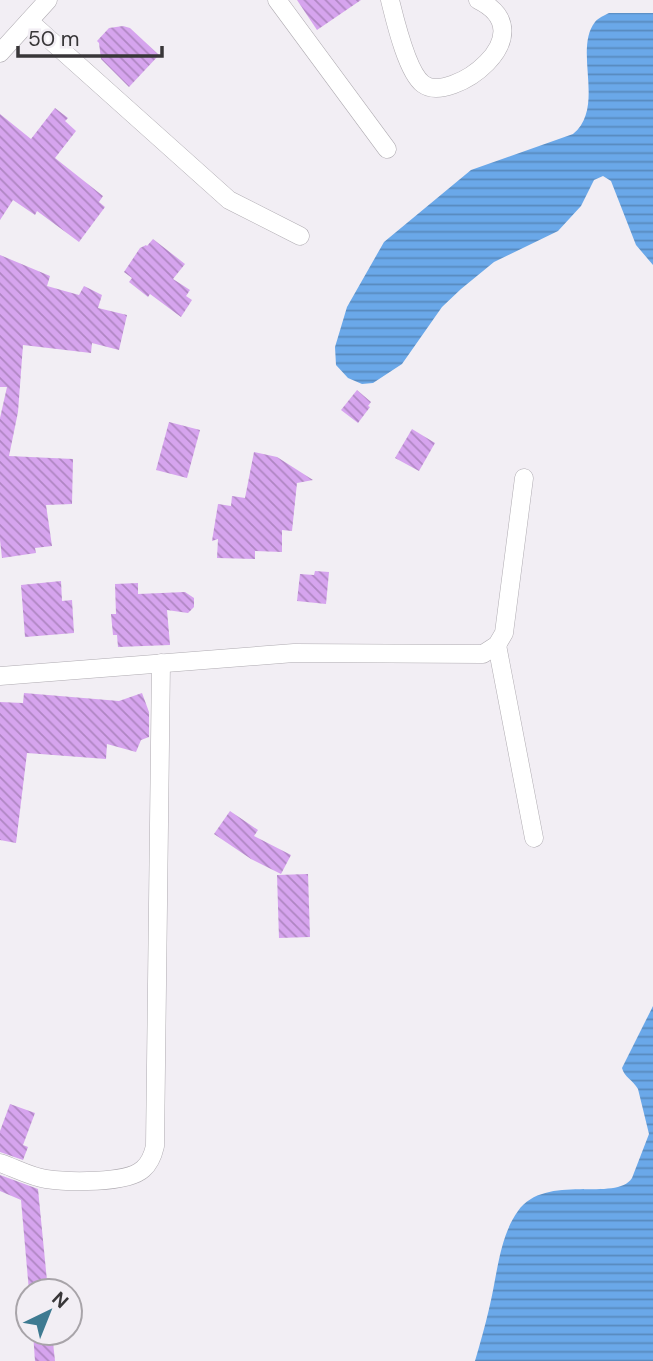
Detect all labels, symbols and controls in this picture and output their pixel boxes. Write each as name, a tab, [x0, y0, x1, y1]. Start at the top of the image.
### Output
scale bar	[18, 14, 161, 58]
text: 50 m	[28, 25, 79, 53]
north arrow	[14, 1277, 84, 1347]
text: N	[47, 1286, 74, 1314]

